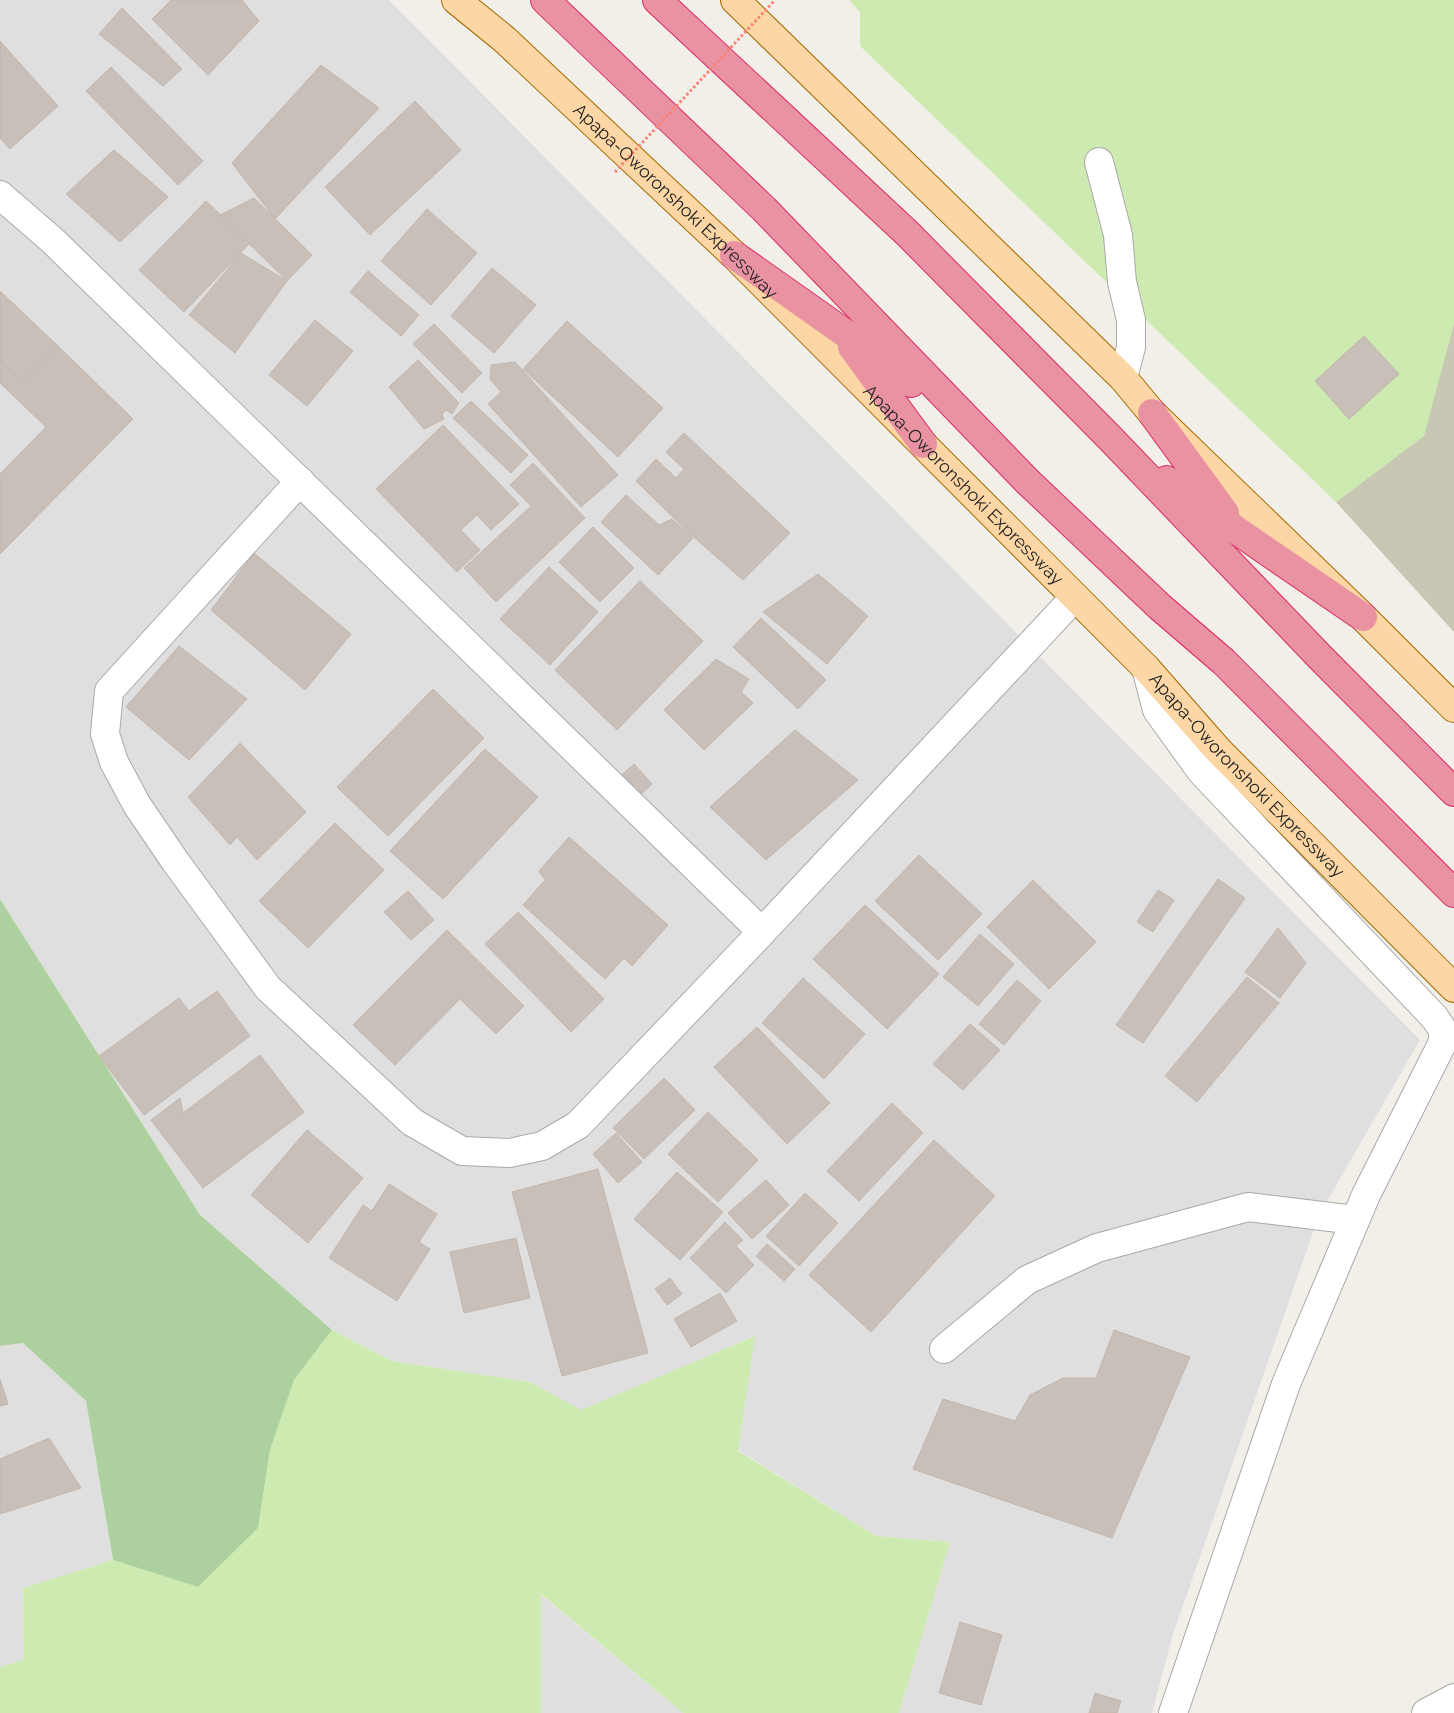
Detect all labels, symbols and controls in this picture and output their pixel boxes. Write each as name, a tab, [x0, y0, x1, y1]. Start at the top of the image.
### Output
street label: Apapa-Oworonshoki Expressway	[569, 99, 783, 303]
street label: Apapa-Oworonshoki Expressway	[859, 380, 1068, 589]
street label: Apapa-Oworonshoki Expressway	[1145, 668, 1349, 882]

